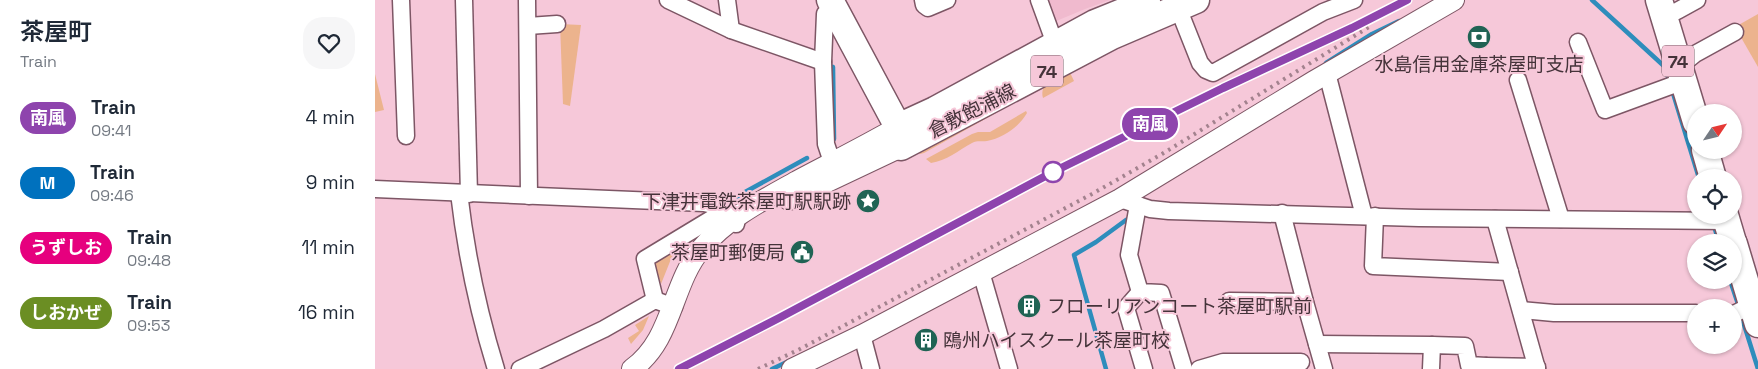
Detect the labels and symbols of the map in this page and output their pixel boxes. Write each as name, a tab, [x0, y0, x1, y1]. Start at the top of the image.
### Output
bank icon: 水島信用金庫茶屋町支店	[1466, 24, 1492, 50]
road number: 74	[1662, 46, 1694, 76]
place label: 水島信用金庫茶屋町支店	[1374, 52, 1584, 77]
road number: 74	[1031, 56, 1063, 86]
street label: 倉敷飽浦線	[924, 78, 1020, 144]
north arrow	[1687, 104, 1743, 159]
line badge: 南風	[1127, 108, 1173, 140]
unlabelled marker	[1042, 161, 1064, 183]
place icon: 下津井電鉄茶屋町駅駅跡	[855, 188, 881, 214]
place label: 下津井電鉄茶屋町駅駅跡	[642, 189, 851, 214]
public building icon: 茶屋町郵便局	[789, 239, 815, 265]
place label: 茶屋町郵便局	[671, 240, 785, 265]
building icon: フローリアンコート茶屋町駅前	[1016, 293, 1042, 319]
place label: フローリアンコート茶屋町駅前	[1047, 294, 1312, 319]
building icon: 鴎州ハイスクール茶屋町校	[913, 327, 939, 353]
place label: 鴎州ハイスクール茶屋町校	[943, 328, 1170, 353]

